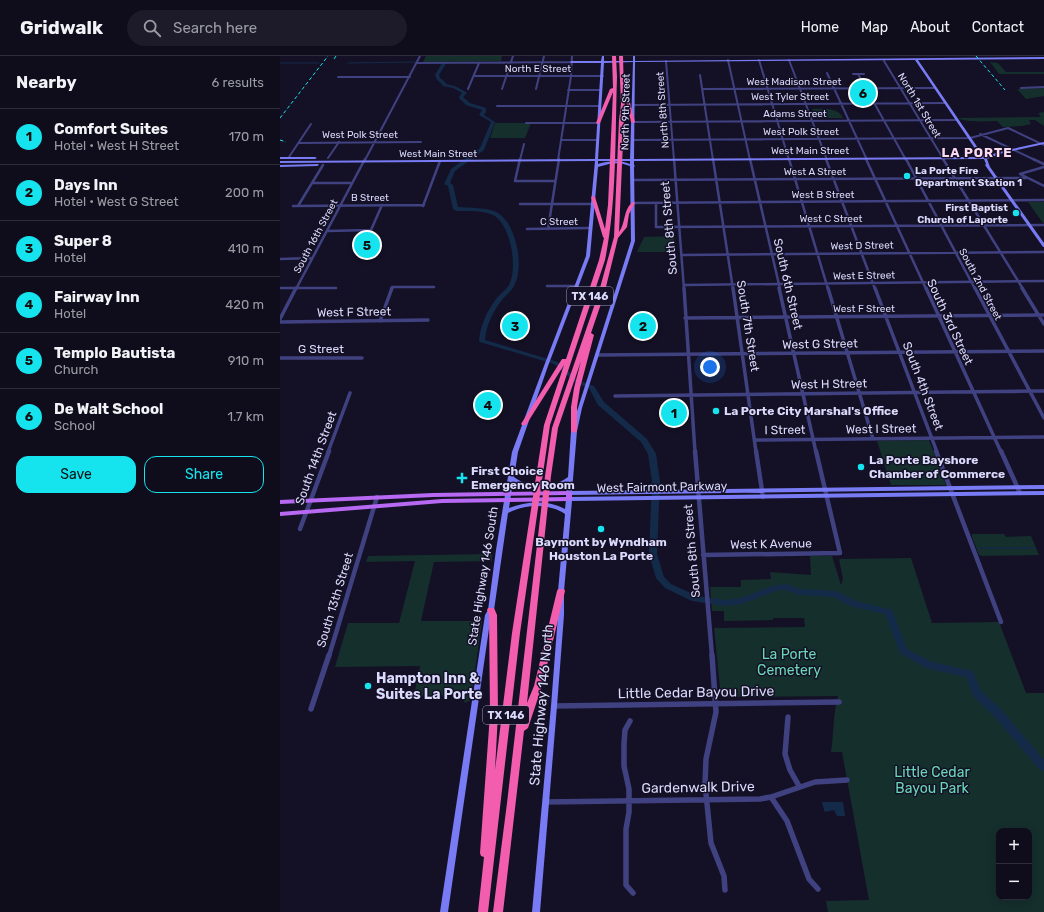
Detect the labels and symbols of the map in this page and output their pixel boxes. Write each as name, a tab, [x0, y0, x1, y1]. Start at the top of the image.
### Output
street label: North E Street	[505, 63, 571, 75]
street label: North 8th Street	[654, 71, 672, 149]
street label: North 1st Street	[895, 71, 943, 140]
street label: North 9th Street	[619, 74, 633, 150]
street label: West Madison Street	[747, 76, 842, 88]
pin: 6	[850, 78, 876, 108]
street label: West Tyler Street	[751, 91, 829, 103]
street label: Adams Street	[763, 108, 827, 120]
street label: West Polk Street	[763, 126, 839, 138]
street label: West Polk Street	[322, 129, 398, 141]
street label: West Main Street	[771, 145, 849, 157]
district label: LA PORTE	[942, 145, 1012, 160]
street label: West Main Street	[399, 148, 477, 160]
place label: La Porte Fire Department Station 1	[915, 165, 1022, 189]
street label: West A Street	[784, 166, 846, 178]
marker: La Porte Fire Department Station 1	[902, 171, 912, 181]
street label: South 8th Street	[658, 180, 680, 275]
street label: West B Street	[792, 189, 855, 201]
street label: B Street	[351, 192, 389, 204]
street label: South 16th Street	[291, 197, 340, 276]
place label: First Baptist Church of Laporte	[917, 202, 1008, 226]
marker: First Baptist Church of Laporte	[1011, 208, 1021, 218]
street label: West C Street	[800, 213, 863, 225]
street label: C Street	[540, 216, 578, 228]
pin: 5	[354, 230, 380, 260]
street label: South 6th Street	[771, 237, 805, 331]
street label: West D Street	[830, 239, 894, 253]
street label: South 2nd Street	[956, 246, 1004, 323]
street label: West E Street	[833, 269, 895, 283]
street label: South 3rd Street	[924, 277, 976, 367]
street label: South 7th Street	[734, 279, 762, 373]
road number: TX 146	[567, 287, 613, 305]
street label: West F Street	[833, 303, 895, 315]
street label: West F Street	[317, 304, 392, 320]
pin: 3	[502, 311, 528, 341]
pin: 2	[630, 311, 656, 341]
street label: West G Street	[782, 336, 858, 352]
street label: South 4th Street	[900, 340, 946, 432]
street label: G Street	[298, 342, 344, 356]
your location	[700, 357, 720, 377]
street label: West H Street	[791, 376, 867, 392]
pin: 4	[475, 390, 501, 420]
pin: 1	[661, 398, 687, 428]
place label: La Porte City Marshal's Office	[724, 404, 898, 418]
marker: La Porte City Marshal's Office	[711, 406, 721, 416]
street label: South 14th Street	[293, 409, 340, 507]
street label: West I Street	[846, 421, 917, 437]
street label: I Street	[764, 423, 806, 437]
place label: La Porte Bayshore Chamber of Commerce	[869, 453, 1005, 481]
marker: La Porte Bayshore Chamber of Commerce	[856, 462, 866, 472]
place label: First Choice Emergency Room	[471, 464, 575, 492]
marker: First Choice Emergency Room	[456, 472, 468, 484]
street label: West Fairmont Parkway	[597, 479, 728, 495]
street label: South 8th Street	[681, 503, 703, 598]
street label: State Highway 146 South	[465, 506, 501, 646]
marker: Baymont by Wyndham Houston La Porte	[596, 524, 606, 534]
place label: Baymont by Wyndham Houston La Porte	[535, 535, 667, 563]
street label: West K Avenue	[730, 536, 812, 552]
street label: South 13th Street	[314, 551, 356, 649]
street label: State Highway 146 North	[526, 624, 557, 786]
park label: La Porte Cemetery	[757, 646, 821, 679]
place label: Hampton Inn & Suites La Porte	[376, 670, 483, 703]
marker: Hampton Inn & Suites La Porte	[363, 681, 373, 691]
street label: Little Cedar Bayou Drive	[618, 683, 775, 702]
road number: TX 146	[483, 706, 529, 724]
park label: Little Cedar Bayou Park	[894, 764, 970, 797]
street label: Gardenwalk Drive	[641, 778, 755, 797]

